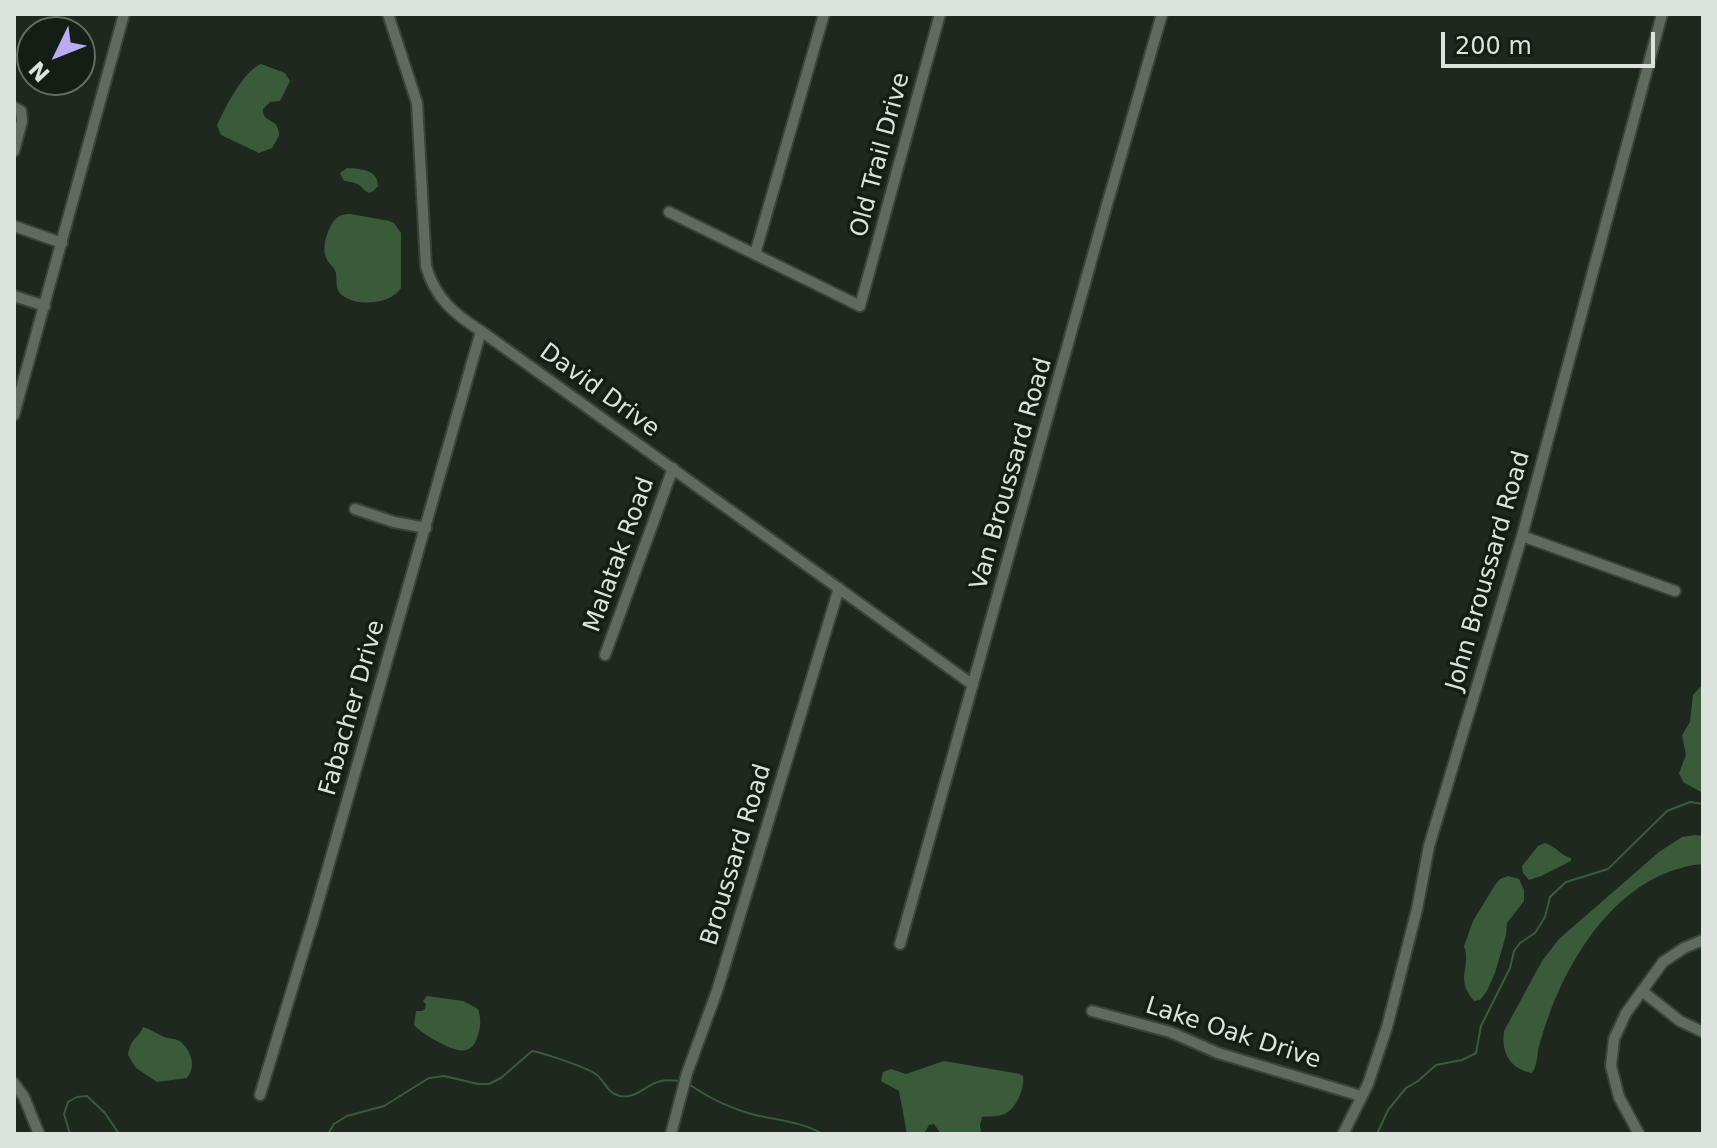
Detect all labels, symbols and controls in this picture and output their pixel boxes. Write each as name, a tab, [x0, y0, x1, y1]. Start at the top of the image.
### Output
north arrow	[16, 16, 96, 96]
scale bar	[1445, 16, 1659, 66]
text: 200 m	[1455, 32, 1532, 60]
text: N	[24, 56, 55, 87]
street label: Old Trail Drive	[845, 70, 917, 240]
street label: David Drive	[534, 338, 664, 444]
street label: Van Broussard Road	[965, 355, 1059, 593]
street label: John Broussard Road	[1441, 448, 1537, 694]
street label: Malatak Road	[579, 474, 661, 636]
street label: Fabacher Drive	[314, 617, 392, 799]
street label: Broussard Road	[696, 761, 778, 949]
street label: Lake Oak Drive	[1142, 992, 1324, 1076]

